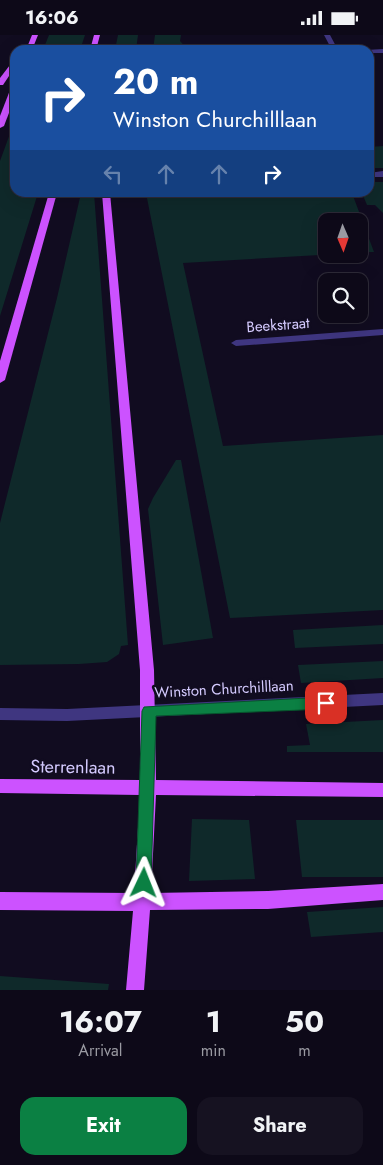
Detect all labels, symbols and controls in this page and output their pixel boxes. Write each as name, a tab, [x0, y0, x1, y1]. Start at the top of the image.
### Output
text: 16:06	[25, 4, 79, 31]
text: 20 m	[113, 57, 198, 107]
icon: right	[30, 65, 95, 130]
text: Winston Churchilllaan	[113, 103, 317, 135]
icon: left	[99, 160, 127, 188]
icon: ahead	[152, 160, 180, 188]
icon: ahead	[205, 160, 233, 188]
icon: right	[258, 160, 286, 188]
north arrow	[318, 213, 368, 263]
map controls	[318, 213, 368, 323]
button: search	[318, 273, 368, 323]
street label: Beekstraat	[246, 312, 311, 338]
street label: Winston Churchilllaan	[154, 674, 294, 704]
pin	[305, 682, 347, 724]
icon: arrive	[312, 689, 340, 717]
street label: Sterrenlaan	[30, 753, 116, 781]
position arrow	[117, 856, 169, 908]
text: 16:07	[59, 1000, 142, 1043]
text: 1	[206, 1000, 221, 1043]
text: 50	[285, 1000, 324, 1043]
text: Arrival	[78, 1039, 122, 1062]
text: min	[201, 1039, 226, 1062]
text: m	[298, 1039, 311, 1062]
button: Exit	[20, 1097, 187, 1155]
button: Share	[197, 1097, 363, 1155]

